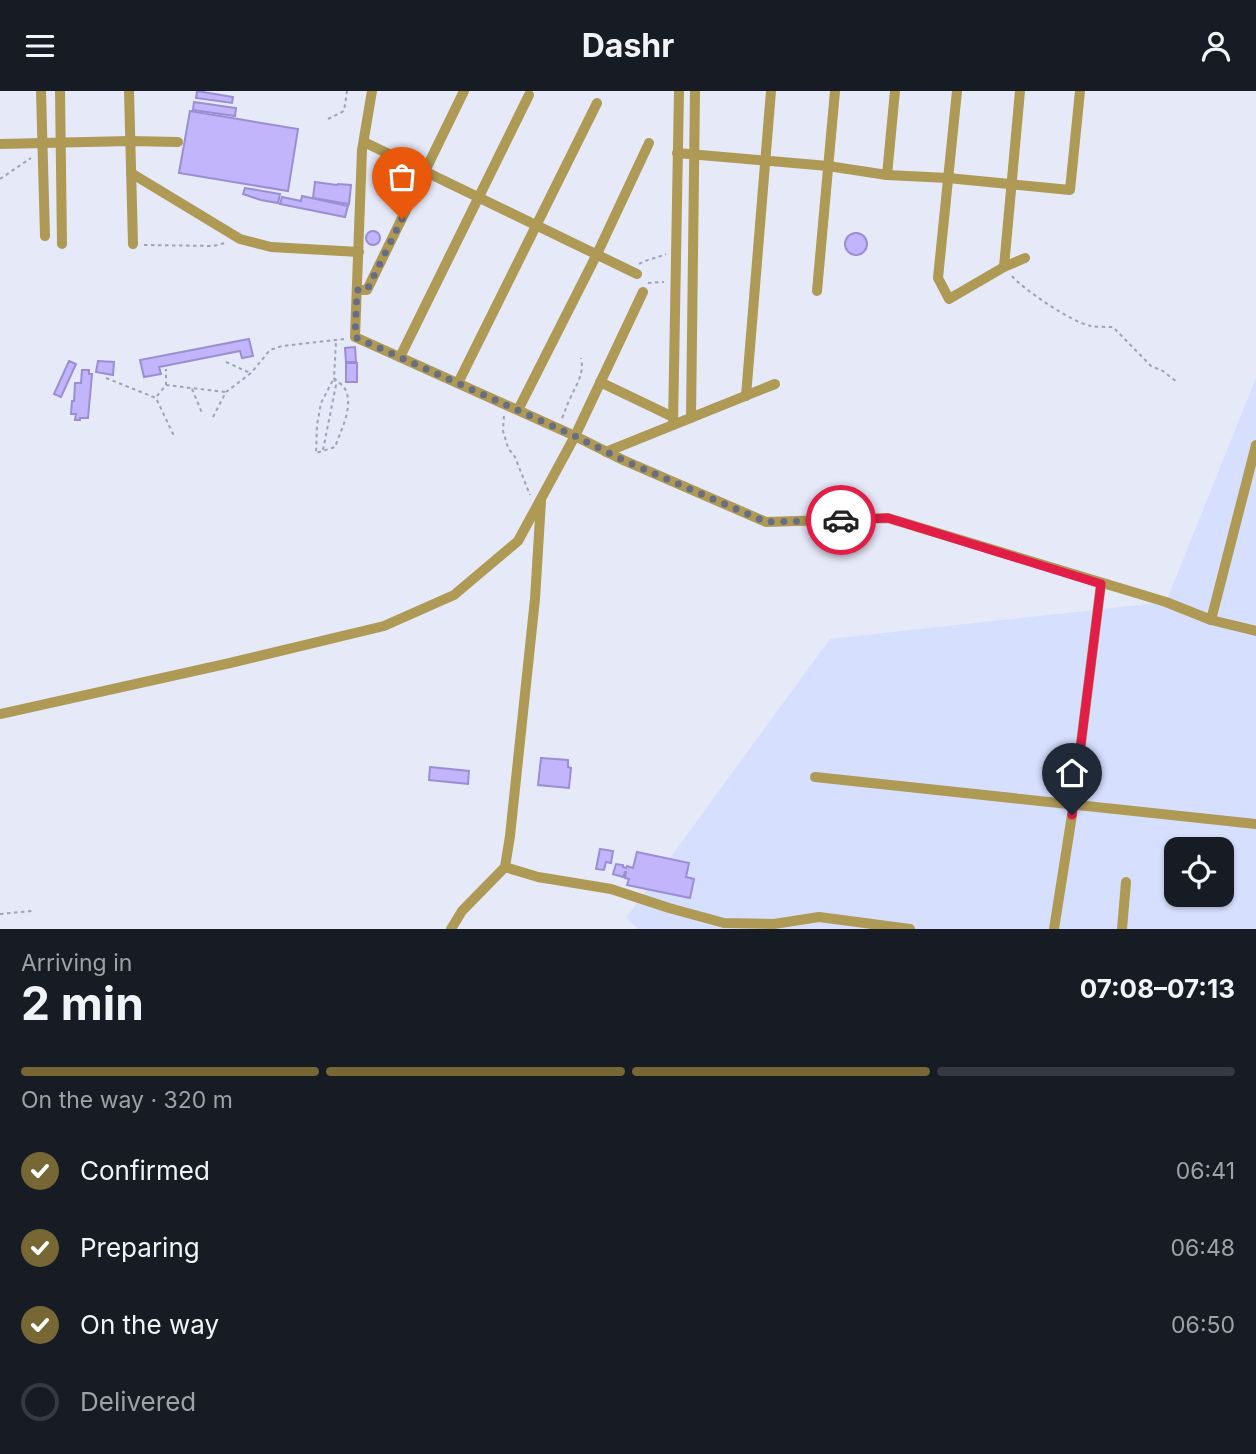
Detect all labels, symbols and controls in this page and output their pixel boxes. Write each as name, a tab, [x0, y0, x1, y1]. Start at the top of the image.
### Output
text: Dashr	[582, 26, 674, 65]
icon: menu	[21, 27, 59, 65]
icon: person	[1197, 27, 1235, 65]
pin	[372, 147, 432, 219]
icon: bag	[383, 158, 421, 196]
courier	[806, 485, 876, 555]
icon: car	[822, 501, 860, 539]
pin	[1042, 743, 1102, 815]
icon: home	[1053, 754, 1091, 792]
map controls	[1164, 837, 1234, 907]
button: locate	[1164, 837, 1234, 907]
text: Arriving in	[21, 949, 132, 977]
text: 07:08–07:13	[1080, 973, 1235, 1004]
text: 2 min	[21, 975, 144, 1031]
text: On the way · 320 m	[21, 1086, 233, 1114]
icon: check	[21, 1152, 59, 1190]
text: Confirmed	[80, 1155, 210, 1186]
text: 06:41	[1176, 1157, 1235, 1185]
icon: check	[21, 1229, 59, 1267]
text: Preparing	[80, 1232, 200, 1263]
text: 06:48	[1171, 1234, 1235, 1262]
icon: check	[21, 1306, 59, 1344]
text: On the way	[80, 1309, 219, 1340]
text: 06:50	[1171, 1311, 1235, 1339]
text: Delivered	[80, 1386, 196, 1417]

